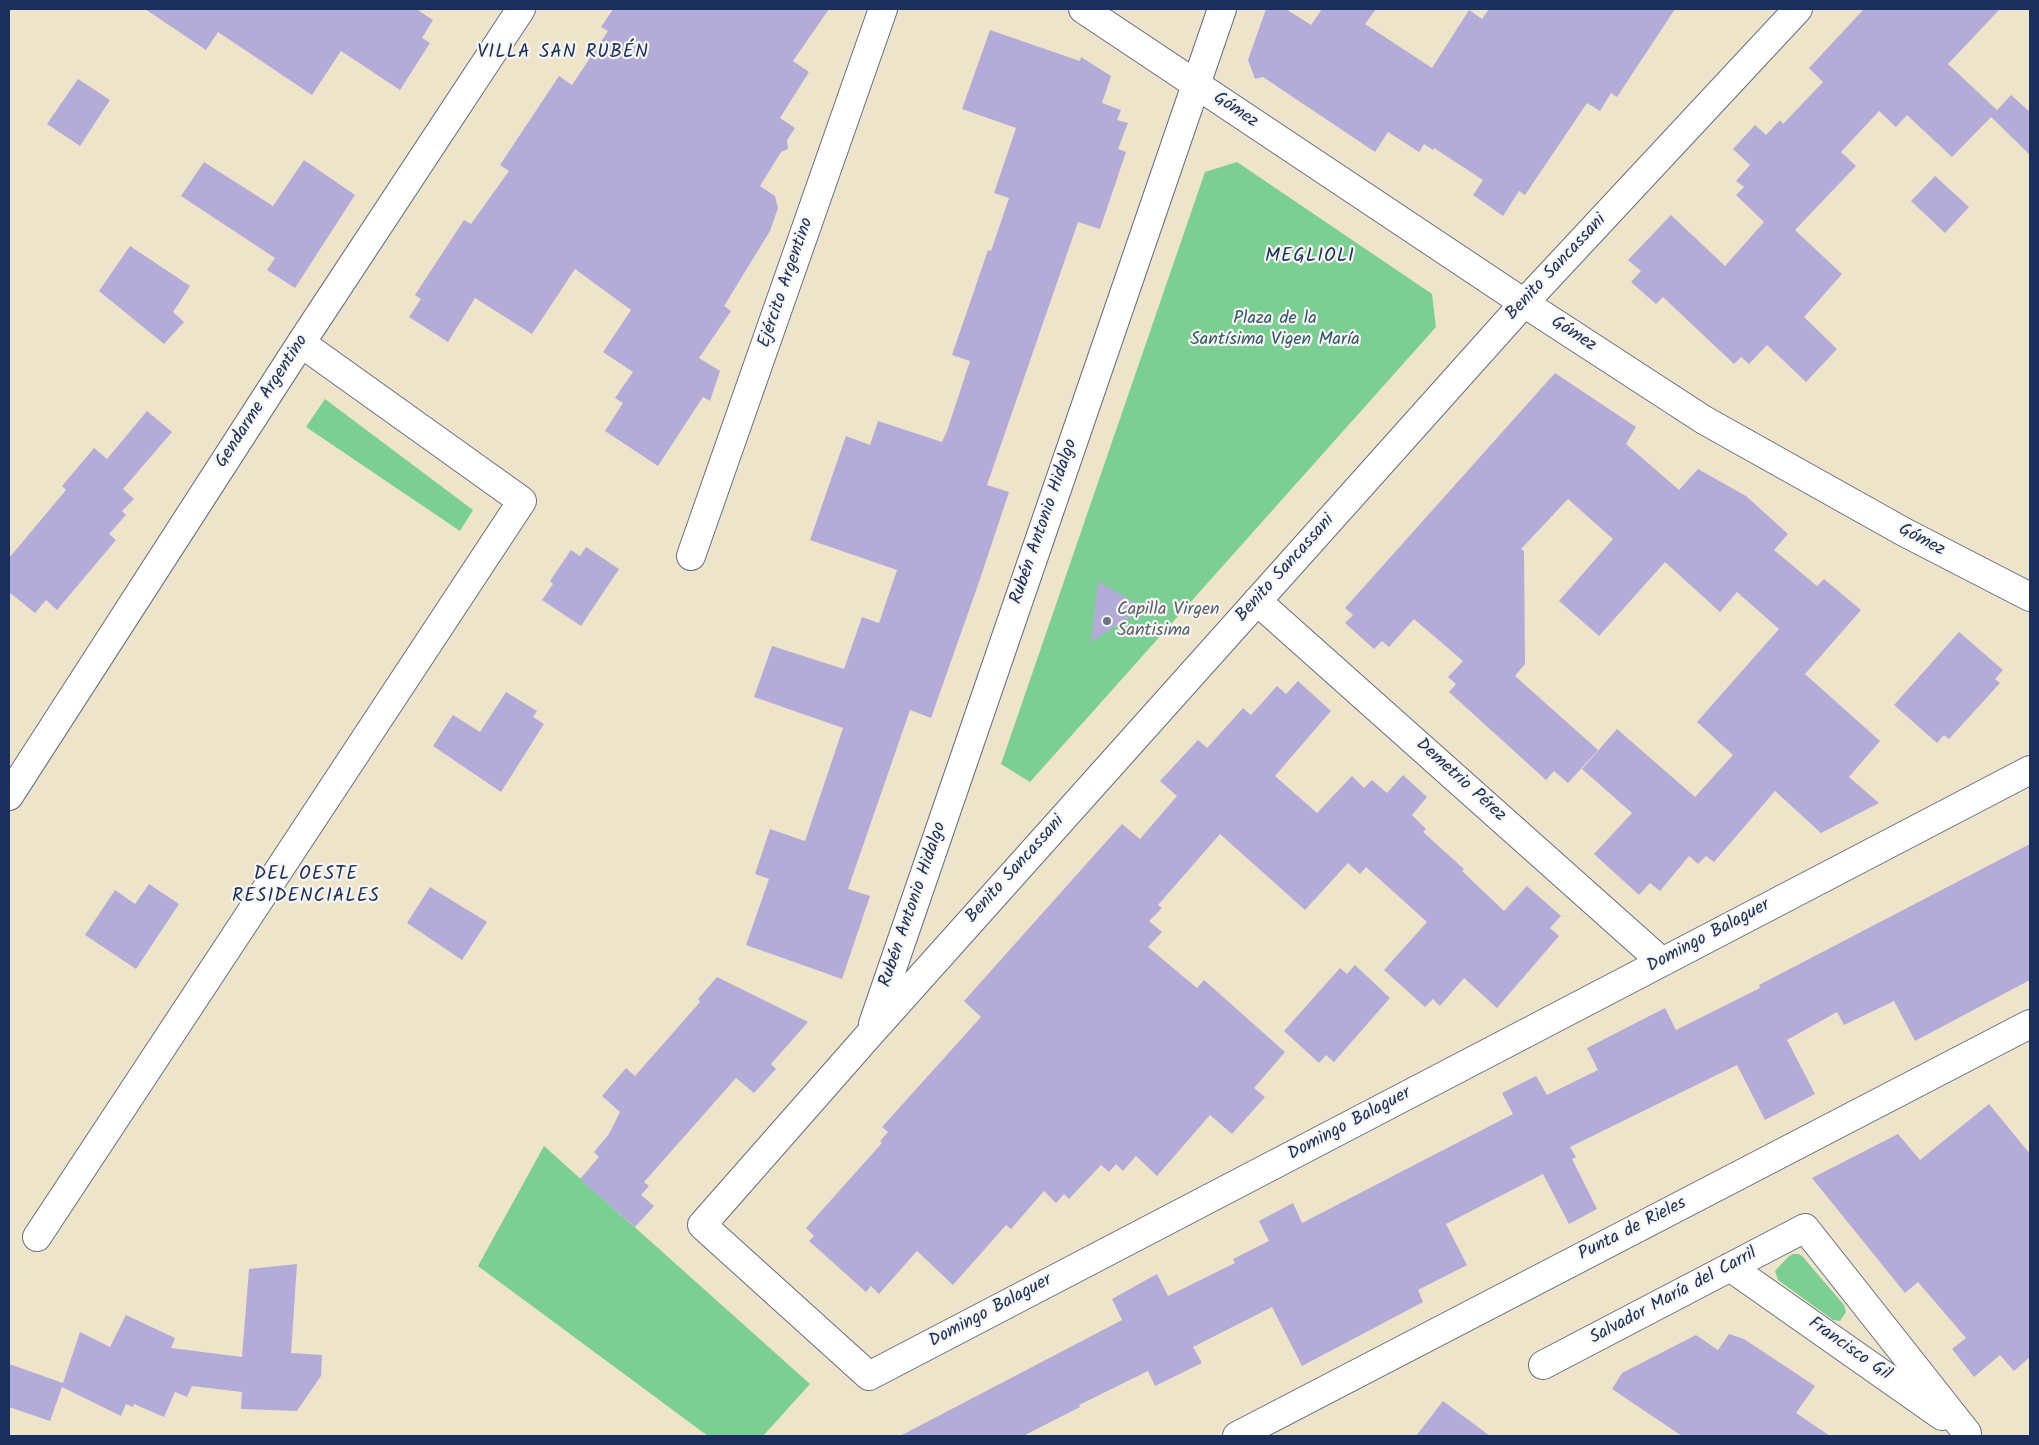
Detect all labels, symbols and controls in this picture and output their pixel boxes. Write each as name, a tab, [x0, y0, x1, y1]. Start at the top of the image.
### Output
district label: VILLA SAN RUBÉN	[475, 43, 651, 65]
street label: Gómez	[1208, 88, 1262, 134]
street label: Benito Sancassani	[1502, 210, 1612, 326]
street label: Ejército Argentino	[755, 215, 819, 351]
district label: MEGLIOLI	[1264, 247, 1356, 269]
park label: Plaza de la Santísima Vigen María	[1190, 309, 1360, 352]
street label: Gómez	[1546, 312, 1600, 358]
street label: Gendarme Argentino	[212, 332, 314, 472]
street label: Rubén Antonio Hidalgo	[1007, 437, 1083, 607]
street label: Benito Sancassani	[1232, 511, 1340, 627]
street label: Gómez	[1894, 520, 1948, 562]
place label: Capilla Virgen Santisima	[1117, 600, 1220, 642]
marker: Capilla Virgen Santisima	[1101, 615, 1113, 627]
street label: Demetrio Pérez	[1410, 735, 1510, 827]
street label: Benito Sancassani	[962, 812, 1070, 928]
street label: Rubén Antonio Hidalgo	[876, 820, 952, 990]
district label: DEL OESTE RESIDENCIALES	[230, 865, 382, 909]
street label: Domingo Balaguer	[1644, 896, 1774, 978]
street label: Domingo Balaguer	[1285, 1084, 1415, 1166]
street label: Punta de Rieles	[1576, 1194, 1690, 1266]
street label: Salvador María del Carril	[1587, 1244, 1761, 1350]
street label: Domingo Balaguer	[926, 1271, 1056, 1353]
street label: Francisco Gil	[1803, 1313, 1895, 1387]

